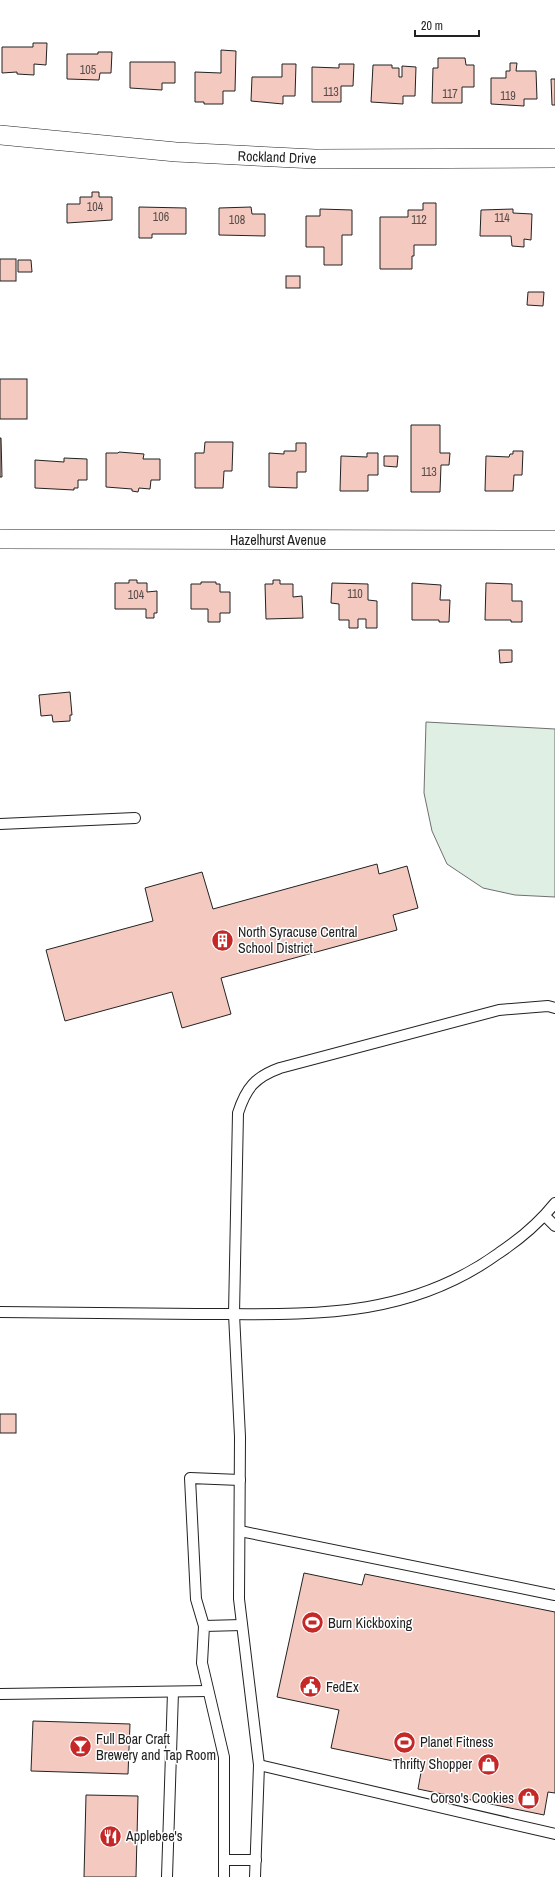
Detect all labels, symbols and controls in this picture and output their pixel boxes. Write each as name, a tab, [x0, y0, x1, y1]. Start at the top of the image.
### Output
scale bar	[415, 12, 479, 38]
text: 20 m	[421, 18, 443, 34]
house number: 105	[80, 62, 97, 78]
house number: 113	[323, 84, 339, 100]
house number: 117	[442, 86, 458, 102]
house number: 119	[500, 88, 516, 104]
street label: Rockland Drive	[237, 147, 317, 167]
house number: 104	[87, 199, 104, 215]
house number: 106	[153, 209, 169, 225]
house number: 114	[494, 210, 510, 226]
house number: 108	[229, 212, 245, 228]
house number: 112	[411, 212, 427, 228]
house number: 113	[421, 464, 437, 480]
street label: Hazelhurst Avenue	[230, 531, 326, 549]
house number: 110	[347, 586, 363, 602]
house number: 104	[128, 587, 145, 603]
place label: North Syracuse Central School District	[238, 923, 357, 957]
building icon: North Syracuse Central School District	[209, 927, 235, 953]
sports icon: Burn Kickboxing	[299, 1610, 325, 1636]
place label: Burn Kickboxing	[328, 1614, 413, 1632]
public building icon: FedEx	[297, 1674, 323, 1700]
place label: FedEx	[326, 1678, 359, 1696]
sports icon: Planet Fitness	[391, 1729, 417, 1755]
place label: Full Boar Craft Brewery and Tap Room	[96, 1730, 216, 1764]
place label: Planet Fitness	[420, 1733, 494, 1751]
bar icon: Full Boar Craft Brewery and Tap Room	[67, 1734, 93, 1760]
shop icon: Thrifty Shopper	[475, 1751, 501, 1777]
place label: Thrifty Shopper	[393, 1755, 472, 1773]
shop icon: Corso's Cookies	[516, 1785, 542, 1811]
place label: Corso's Cookies	[430, 1789, 514, 1807]
restaurant icon: Applebee's	[98, 1823, 124, 1849]
place label: Applebee's	[125, 1827, 183, 1845]

